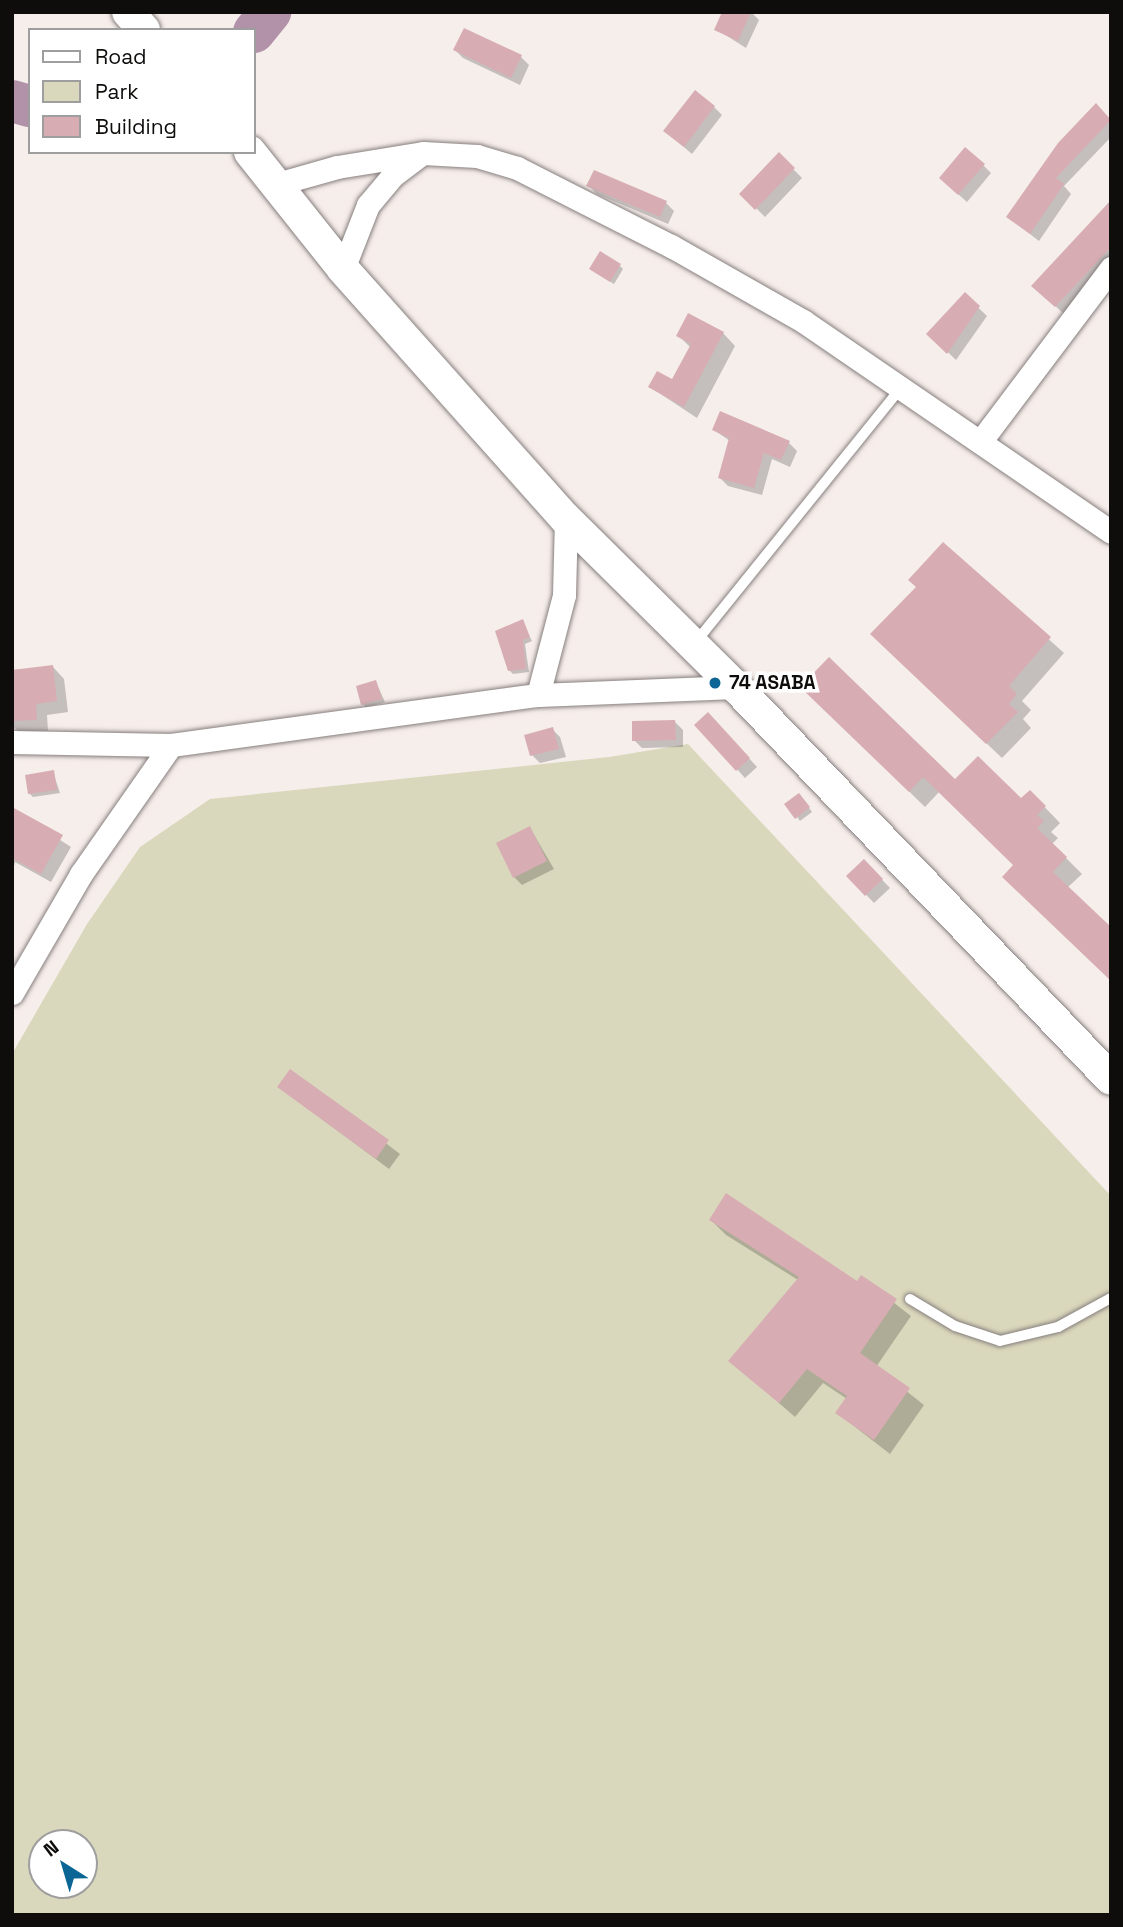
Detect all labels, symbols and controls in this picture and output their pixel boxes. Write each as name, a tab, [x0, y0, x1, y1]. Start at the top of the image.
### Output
legend	[28, 28, 256, 154]
text: Road	[95, 43, 147, 70]
text: Park	[95, 78, 139, 105]
text: Building	[95, 113, 177, 140]
place label: 74 ASABA	[729, 672, 816, 694]
marker: 74 ASABA	[707, 675, 723, 691]
north arrow	[28, 1829, 98, 1899]
text: N	[39, 1835, 64, 1862]

